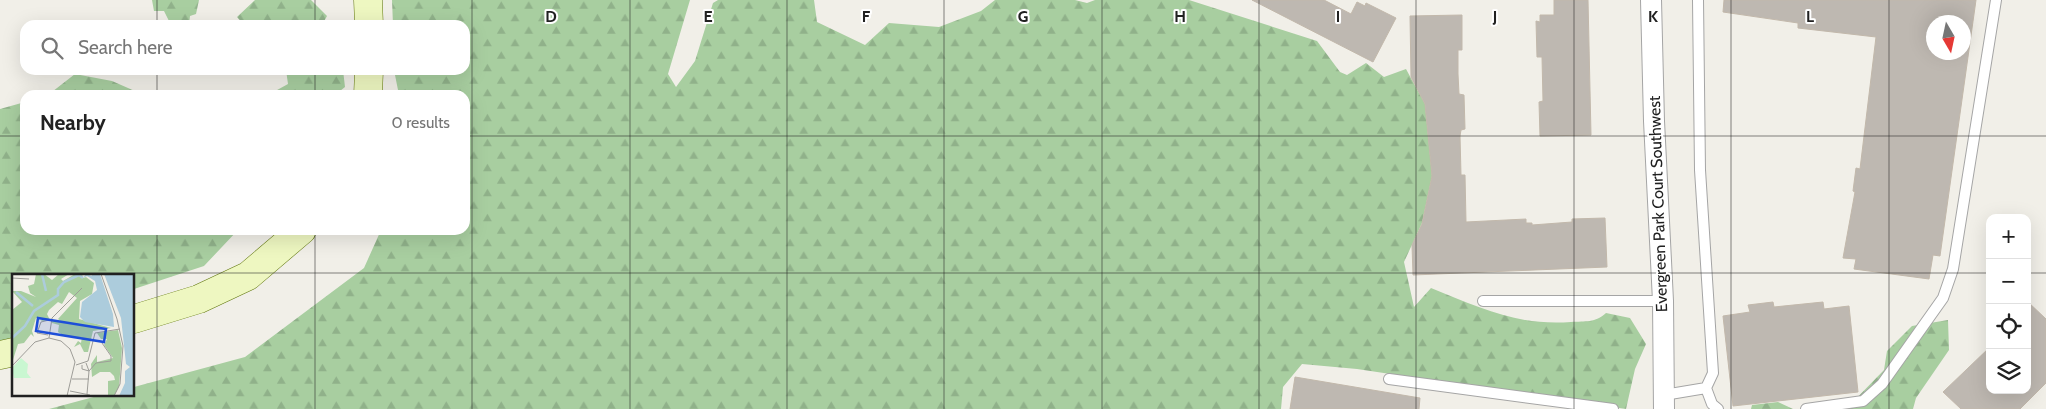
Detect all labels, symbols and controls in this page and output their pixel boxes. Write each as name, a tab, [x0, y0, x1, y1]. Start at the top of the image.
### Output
text: D	[545, 7, 557, 26]
text: E	[703, 7, 713, 26]
text: F	[862, 7, 871, 26]
text: G	[1018, 7, 1028, 26]
text: H	[1174, 7, 1186, 26]
text: I	[1336, 7, 1340, 26]
text: J	[1492, 7, 1497, 26]
text: K	[1648, 7, 1658, 26]
text: L	[1806, 7, 1814, 26]
north arrow	[1926, 15, 1971, 60]
search box	[20, 20, 470, 75]
icon: search	[38, 34, 66, 62]
text: Search here	[78, 36, 172, 59]
street label: Evergreen Park Court Southwest	[1645, 95, 1671, 313]
text: Nearby	[40, 110, 106, 135]
text: 0 results	[391, 113, 450, 132]
map controls	[1986, 214, 2031, 394]
button: +	[1986, 214, 2031, 259]
button: −	[1986, 259, 2031, 304]
inset map	[12, 274, 135, 396]
button: locate	[1986, 304, 2031, 349]
button: layers	[1986, 349, 2031, 394]

